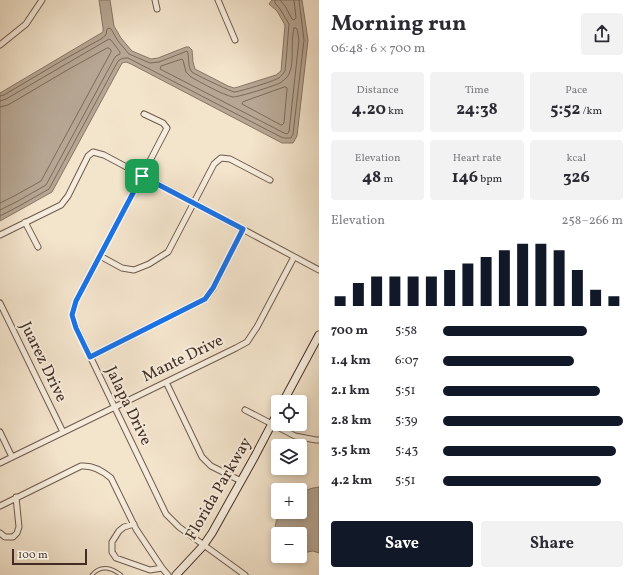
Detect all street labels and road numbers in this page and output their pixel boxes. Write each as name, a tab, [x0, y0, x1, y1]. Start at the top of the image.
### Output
street label: Juarez Drive	[14, 318, 72, 406]
street label: Mante Drive	[139, 330, 227, 388]
street label: Jalapa Drive	[99, 363, 157, 449]
street label: Florida Parkway	[181, 433, 257, 544]

